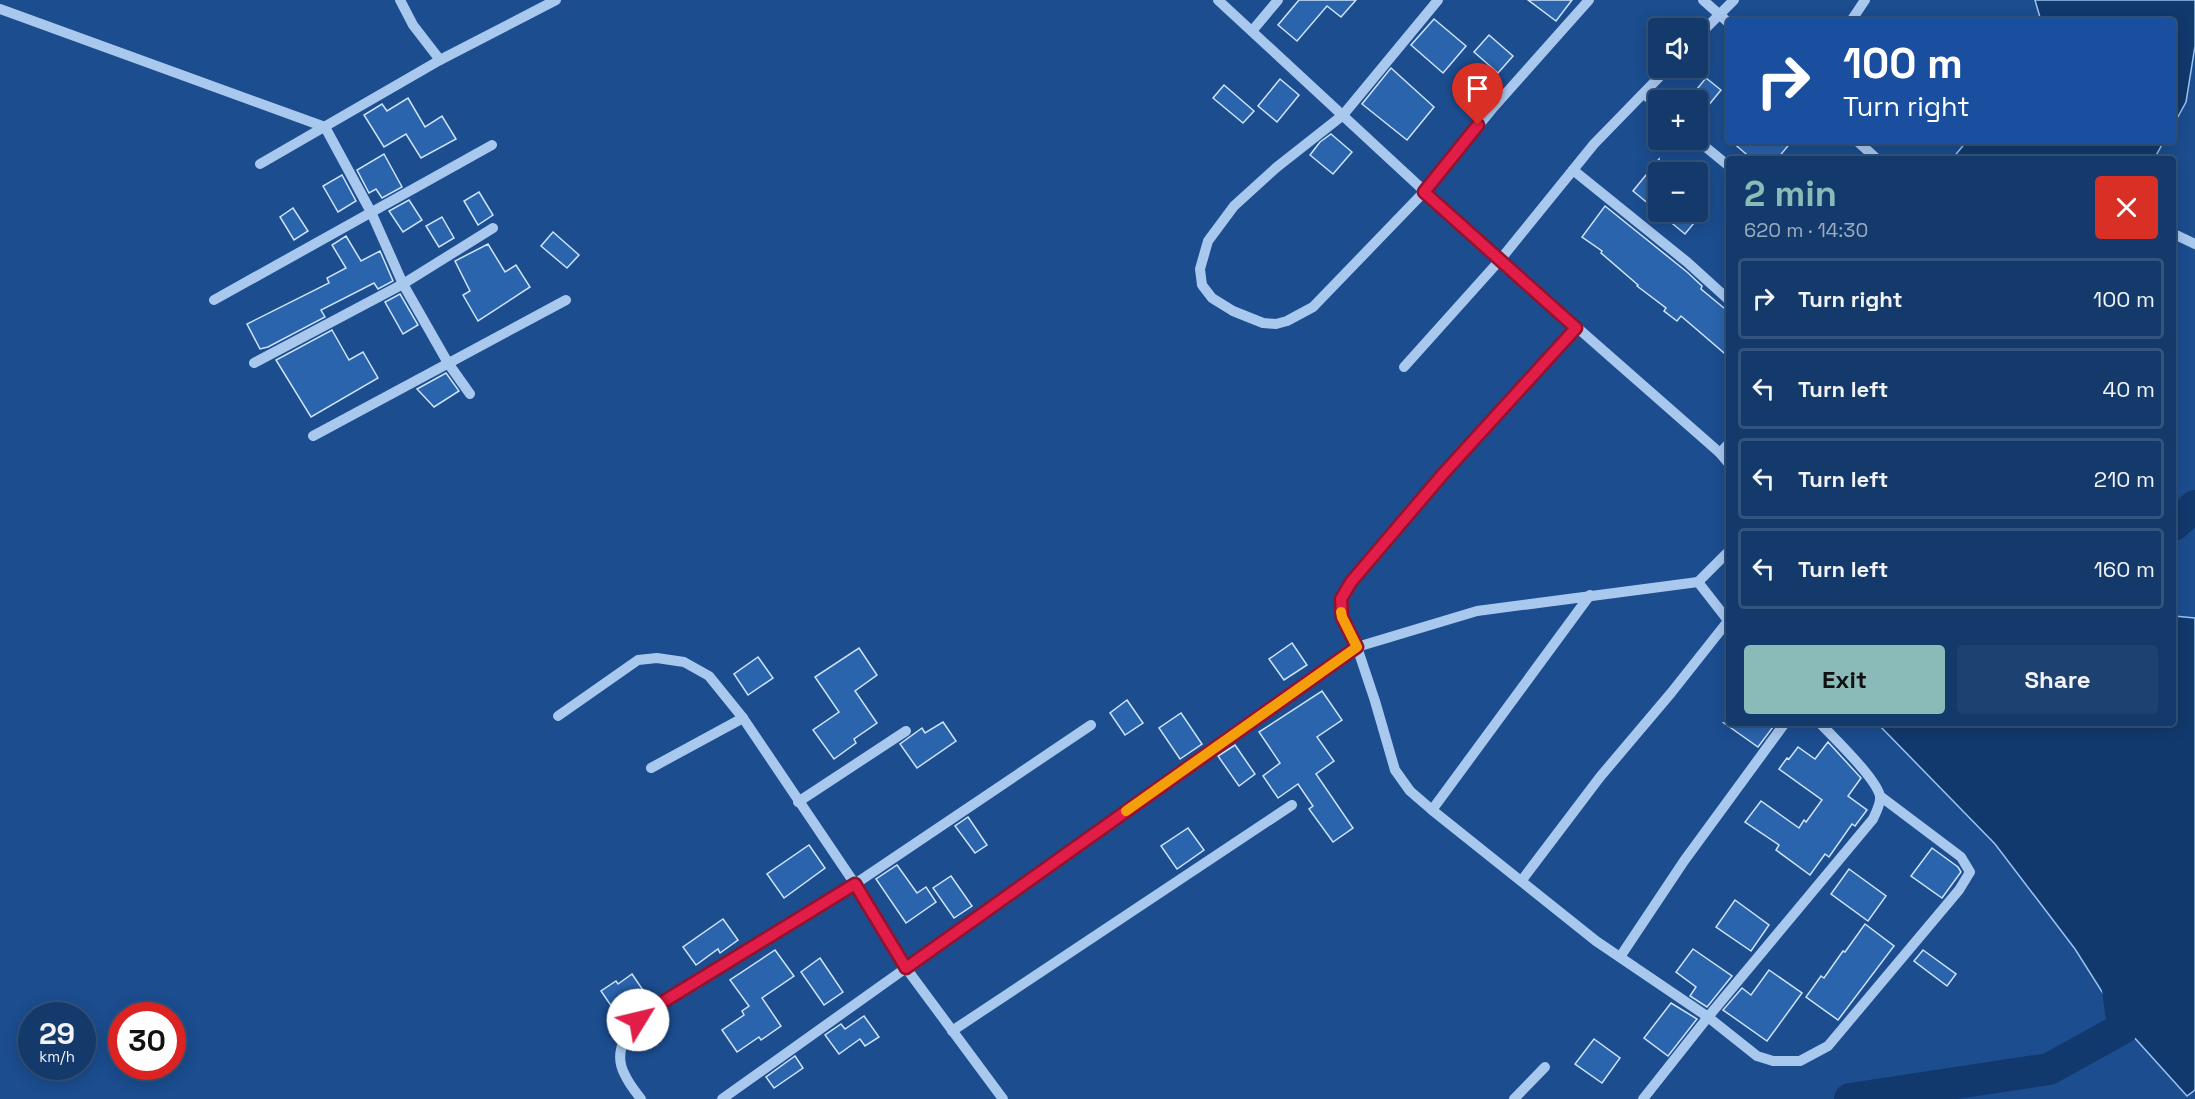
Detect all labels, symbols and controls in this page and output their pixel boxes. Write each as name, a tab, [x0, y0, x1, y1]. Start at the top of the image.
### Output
map controls	[1648, 18, 1708, 222]
button: sound	[1648, 18, 1708, 78]
text: 100 m	[1843, 37, 1963, 90]
icon: right	[1744, 42, 1822, 120]
pin	[1452, 63, 1503, 125]
icon: arrive	[1461, 72, 1494, 105]
text: Turn right	[1843, 89, 1970, 124]
button: +	[1648, 90, 1708, 150]
button: −	[1648, 162, 1708, 222]
text: 2 min	[1744, 171, 1837, 217]
button: close	[2095, 176, 2158, 239]
text: 620 m · 14:30	[1744, 217, 1868, 243]
icon: right	[1747, 282, 1780, 315]
text: Turn right	[1798, 285, 1903, 313]
text: 100 m	[2093, 285, 2155, 313]
icon: left	[1747, 372, 1780, 405]
text: Turn left	[1798, 375, 1888, 403]
text: 40 m	[2103, 375, 2155, 403]
icon: left	[1747, 462, 1780, 495]
text: Turn left	[1798, 465, 1888, 493]
text: 210 m	[2094, 465, 2155, 493]
icon: left	[1747, 552, 1780, 585]
text: Turn left	[1798, 555, 1888, 583]
text: 160 m	[2094, 555, 2155, 583]
button: Exit	[1744, 645, 1945, 714]
button: Share	[1957, 645, 2158, 714]
position arrow	[606, 988, 670, 1052]
speed limit sign: 30	[108, 1002, 186, 1080]
text: 29	[39, 1014, 75, 1053]
text: km/h	[39, 1047, 75, 1066]

